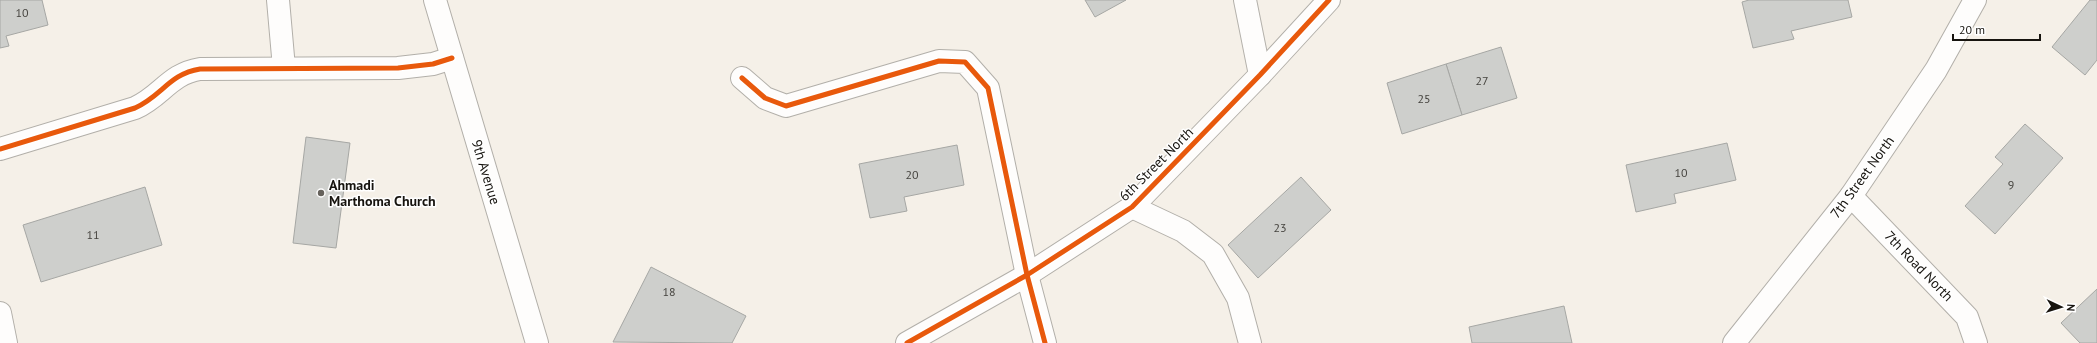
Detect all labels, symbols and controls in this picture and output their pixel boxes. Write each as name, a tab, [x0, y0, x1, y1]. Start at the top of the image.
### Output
house number: 10	[15, 5, 29, 20]
scale bar	[1953, 16, 2040, 42]
text: 20 m	[1959, 22, 1985, 37]
house number: 27	[1475, 73, 1489, 88]
house number: 25	[1417, 91, 1431, 106]
street label: 6th Street North	[1115, 123, 1197, 205]
street label: 7th Street North	[1826, 132, 1898, 222]
street label: 9th Avenue	[468, 137, 504, 207]
house number: 10	[1674, 165, 1688, 180]
house number: 20	[905, 167, 919, 182]
place label: Ahmadi Marthoma Church	[329, 176, 436, 210]
house number: 9	[2008, 177, 2014, 192]
marker: Ahmadi Marthoma Church	[316, 188, 326, 198]
house number: 23	[1273, 220, 1287, 235]
house number: 11	[86, 227, 100, 242]
street label: 7th Road North	[1881, 227, 1957, 305]
house number: 18	[662, 284, 676, 299]
north arrow	[2041, 287, 2081, 327]
text: N	[2064, 304, 2078, 312]

